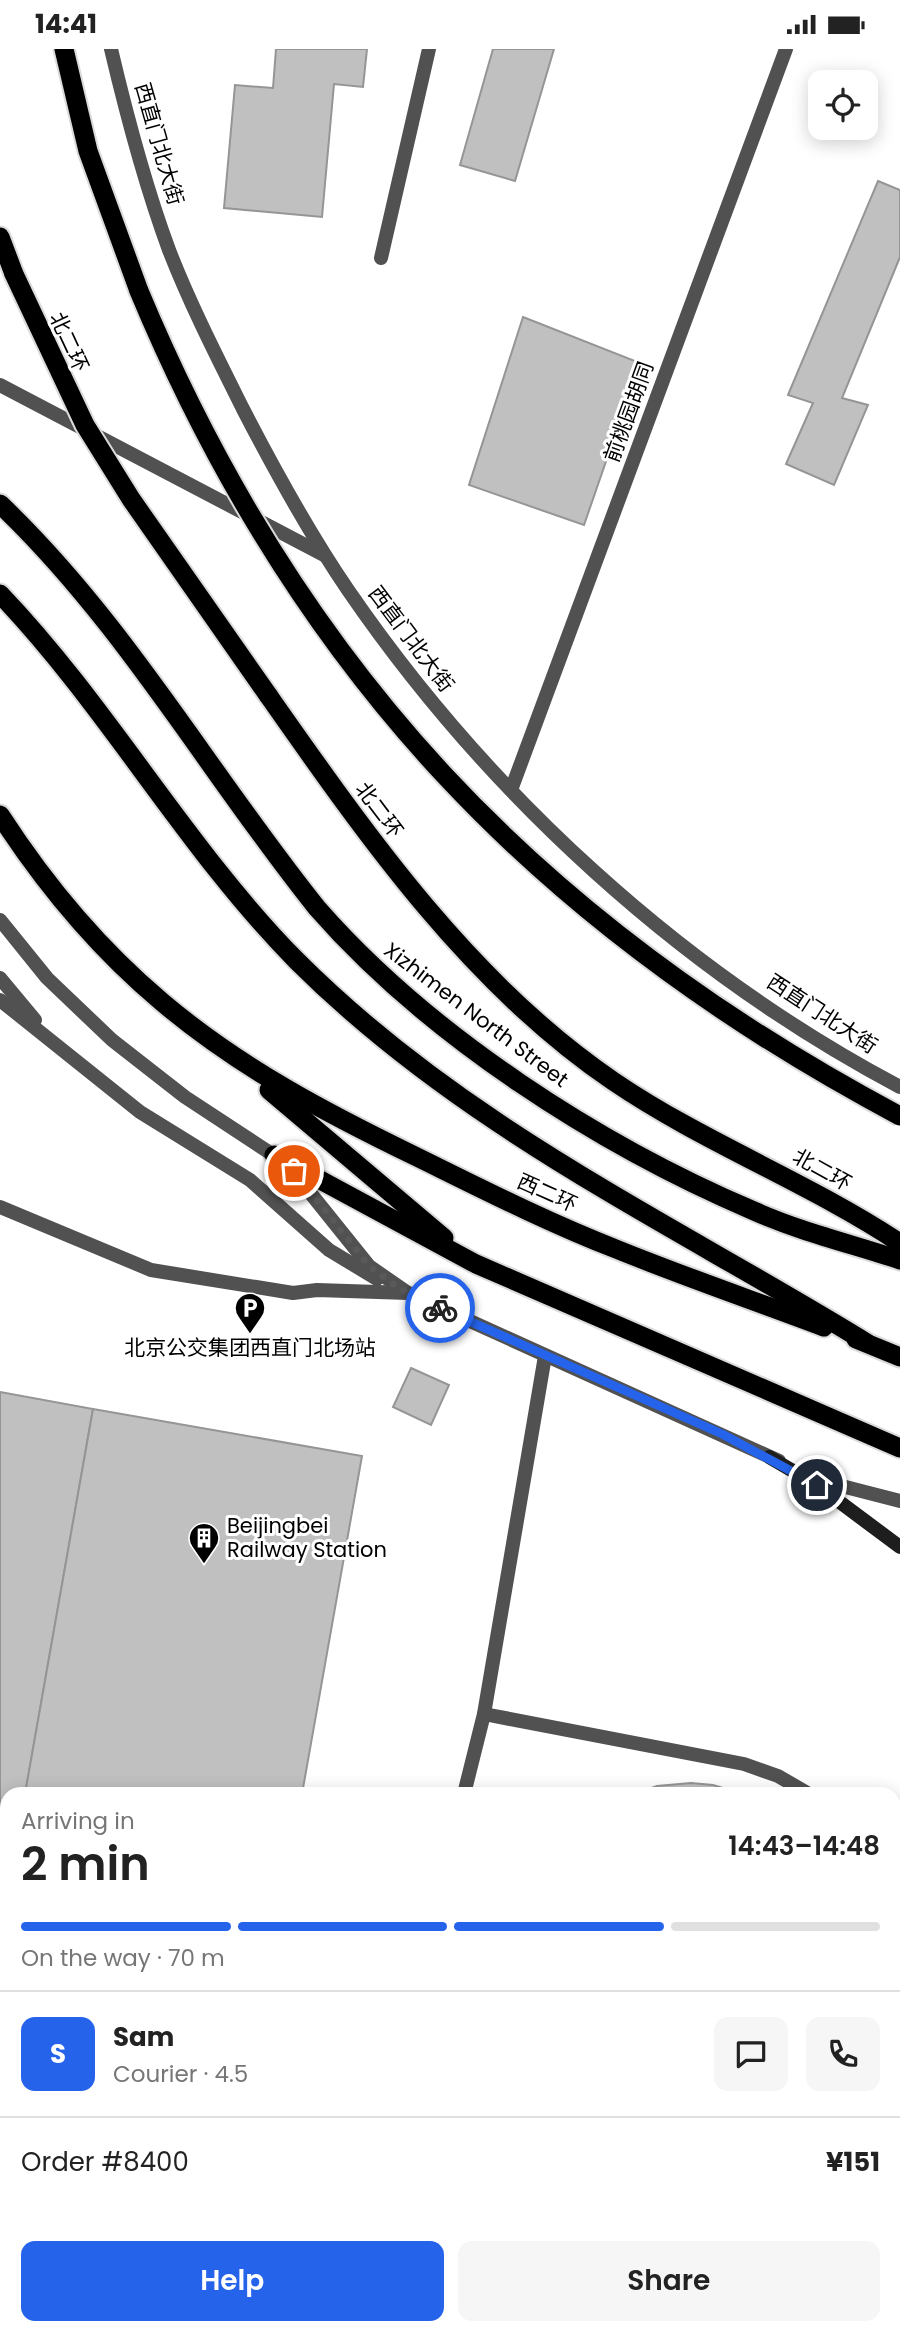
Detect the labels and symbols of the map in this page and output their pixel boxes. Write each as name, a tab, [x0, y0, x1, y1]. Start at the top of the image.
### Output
street label: 西直门北大街	[128, 79, 191, 208]
street label: 北二环	[43, 307, 96, 376]
street label: 前桃园胡同	[597, 358, 660, 466]
street label: 西直门北大街	[362, 580, 461, 698]
street label: 北二环	[349, 776, 410, 844]
street label: Xizhimen North Street	[378, 936, 575, 1094]
street label: 西直门北大街	[762, 967, 883, 1060]
pin	[264, 1141, 324, 1201]
street label: 北二环	[788, 1142, 857, 1198]
street label: 西二环	[513, 1166, 582, 1219]
courier	[405, 1273, 475, 1343]
parking icon: 北京公交集团西直门北场站	[233, 1291, 267, 1335]
place label: 北京公交集团西直门北场站	[124, 1333, 376, 1362]
pin	[787, 1455, 847, 1515]
place label: Beijingbei Railway Station	[227, 1511, 387, 1564]
building icon: Beijingbei Railway Station	[187, 1521, 221, 1565]

